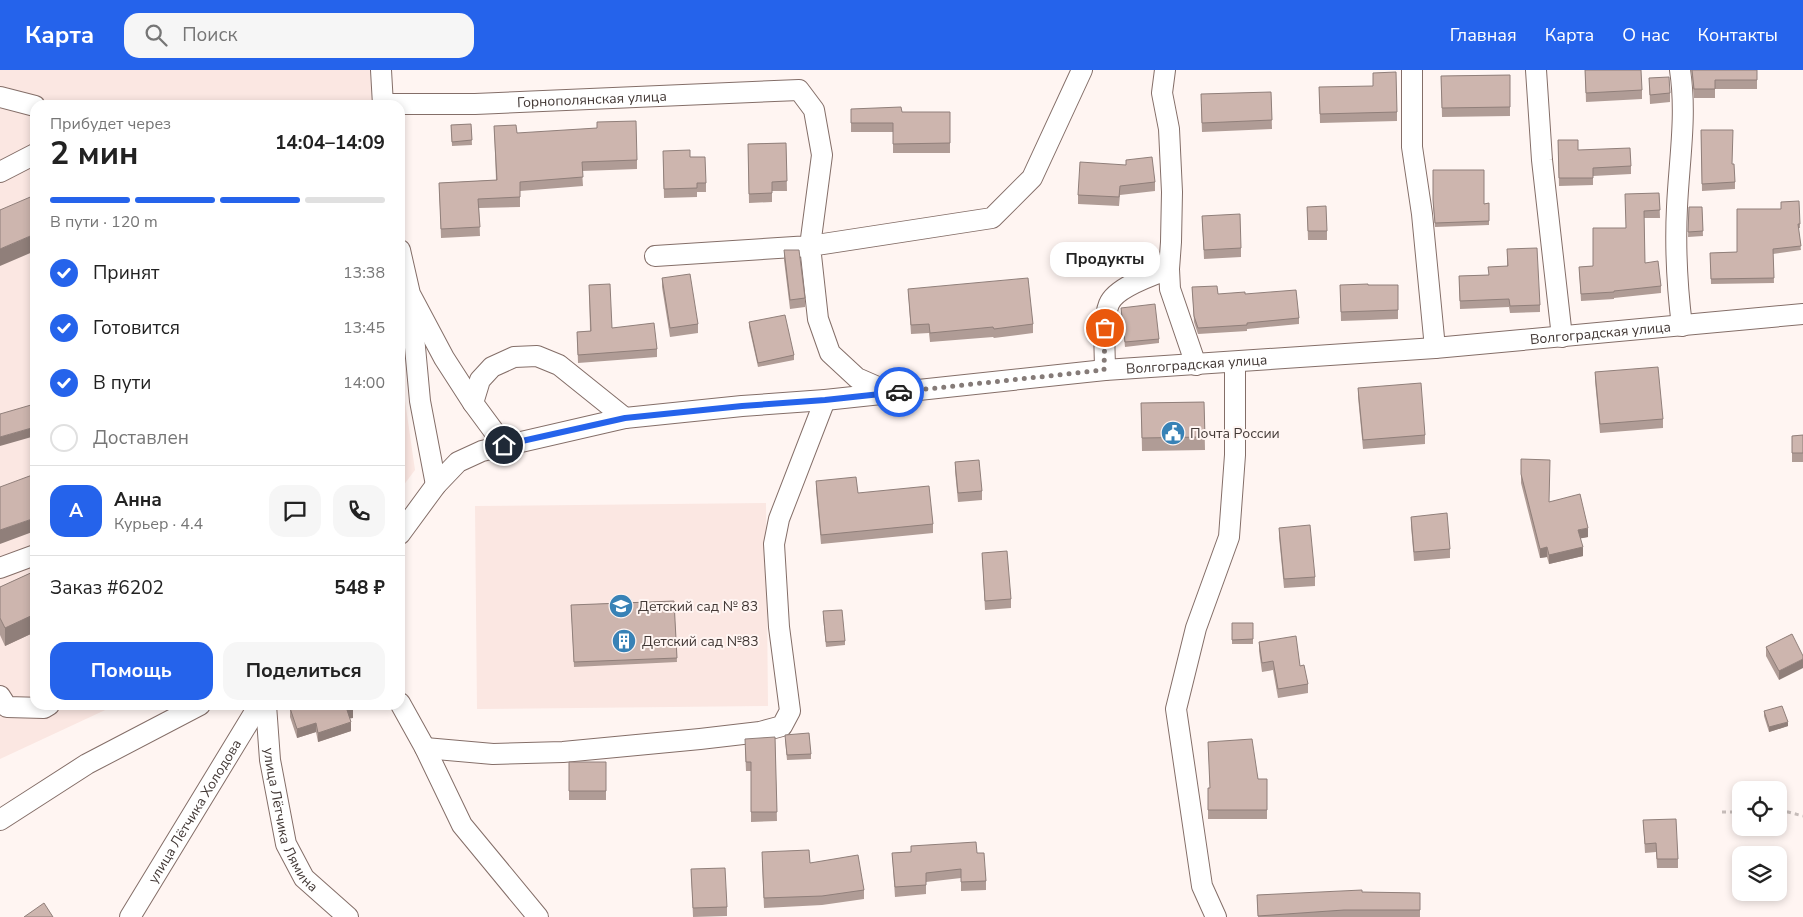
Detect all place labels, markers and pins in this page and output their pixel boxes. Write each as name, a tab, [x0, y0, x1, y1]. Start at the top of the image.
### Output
callout: Продукты	[1050, 243, 1160, 278]
pin	[1084, 307, 1126, 349]
public building icon: Почта России	[1160, 420, 1186, 446]
pin	[483, 424, 525, 466]
place label: Почта России	[1190, 424, 1280, 443]
school or university icon: Детский сад № 83	[608, 593, 634, 619]
place label: Детский сад № 83	[638, 597, 758, 616]
building icon: Детский сад №83	[611, 628, 637, 654]
place label: Детский сад №83	[642, 632, 759, 651]

